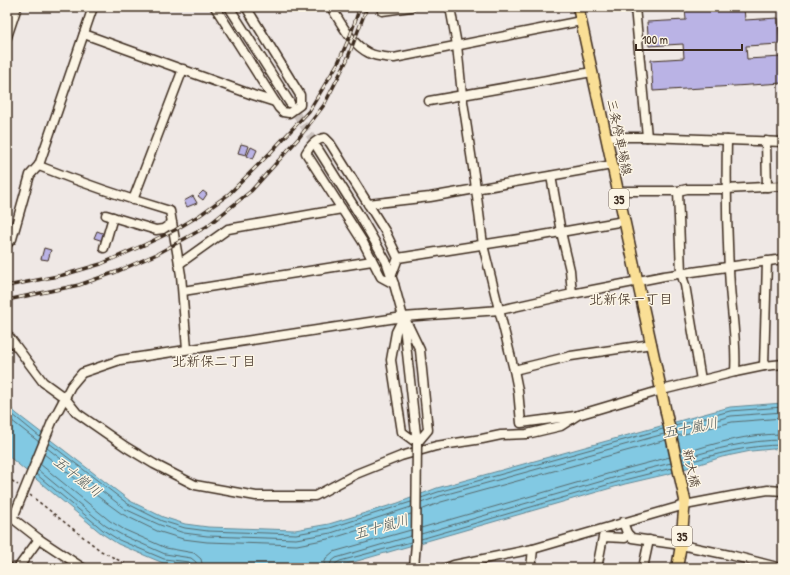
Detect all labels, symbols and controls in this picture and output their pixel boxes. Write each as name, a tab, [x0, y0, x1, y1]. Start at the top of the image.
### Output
scale bar	[636, 26, 742, 52]
text: 100 m	[642, 31, 668, 48]
street label: 三条停車場線	[603, 97, 637, 178]
road number: 35	[609, 189, 629, 209]
district label: 北新保一丁目	[589, 289, 673, 308]
district label: 北新保二丁目	[172, 351, 256, 370]
water label: 五十嵐川	[661, 412, 719, 442]
street label: 新大橋	[679, 447, 705, 489]
water label: 五十嵐川	[50, 451, 106, 501]
water label: 五十嵐川	[351, 509, 411, 543]
road number: 35	[672, 526, 692, 546]

